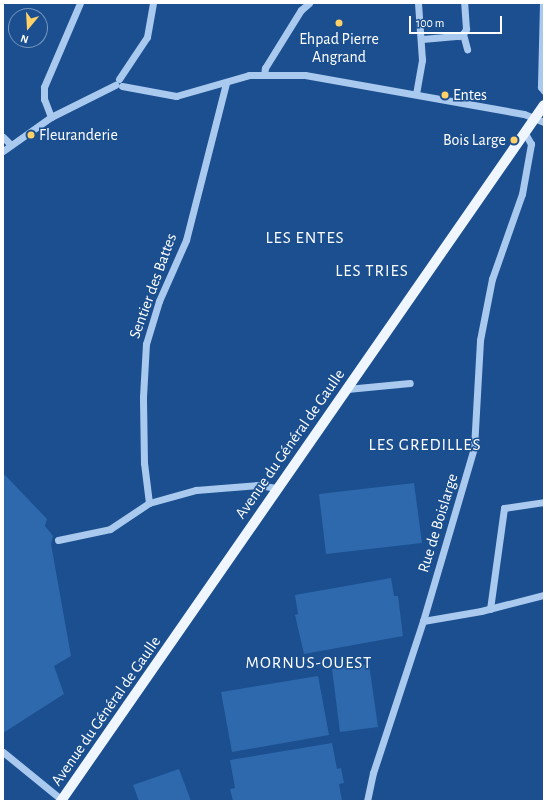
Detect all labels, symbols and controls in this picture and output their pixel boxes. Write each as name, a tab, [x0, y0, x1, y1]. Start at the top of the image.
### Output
north arrow	[8, 8, 48, 48]
scale bar	[411, 8, 504, 34]
text: 100 m	[416, 17, 444, 29]
marker: Ehpad Pierre Angrand	[334, 18, 344, 28]
place label: Ehpad Pierre Angrand	[299, 29, 379, 67]
text: N	[19, 33, 30, 45]
place label: Entes	[453, 85, 487, 105]
marker: Entes	[440, 90, 450, 100]
place label: Fleuranderie	[39, 125, 118, 145]
marker: Fleuranderie	[26, 130, 36, 140]
place label: Bois Large	[443, 130, 506, 150]
marker: Bois Large	[509, 135, 519, 145]
district label: LES ENTES	[265, 228, 345, 248]
street label: Sentier des Battes	[125, 231, 181, 341]
district label: LES TRIES	[335, 261, 409, 281]
street label: Avenue du Général de Gaulle	[231, 365, 349, 523]
district label: LES GREDILLES	[369, 435, 481, 455]
street label: Rue de Boislarge	[414, 471, 462, 575]
street label: Avenue du Général de Gaulle	[47, 632, 165, 790]
district label: MORNUS-OUEST	[246, 653, 372, 673]

